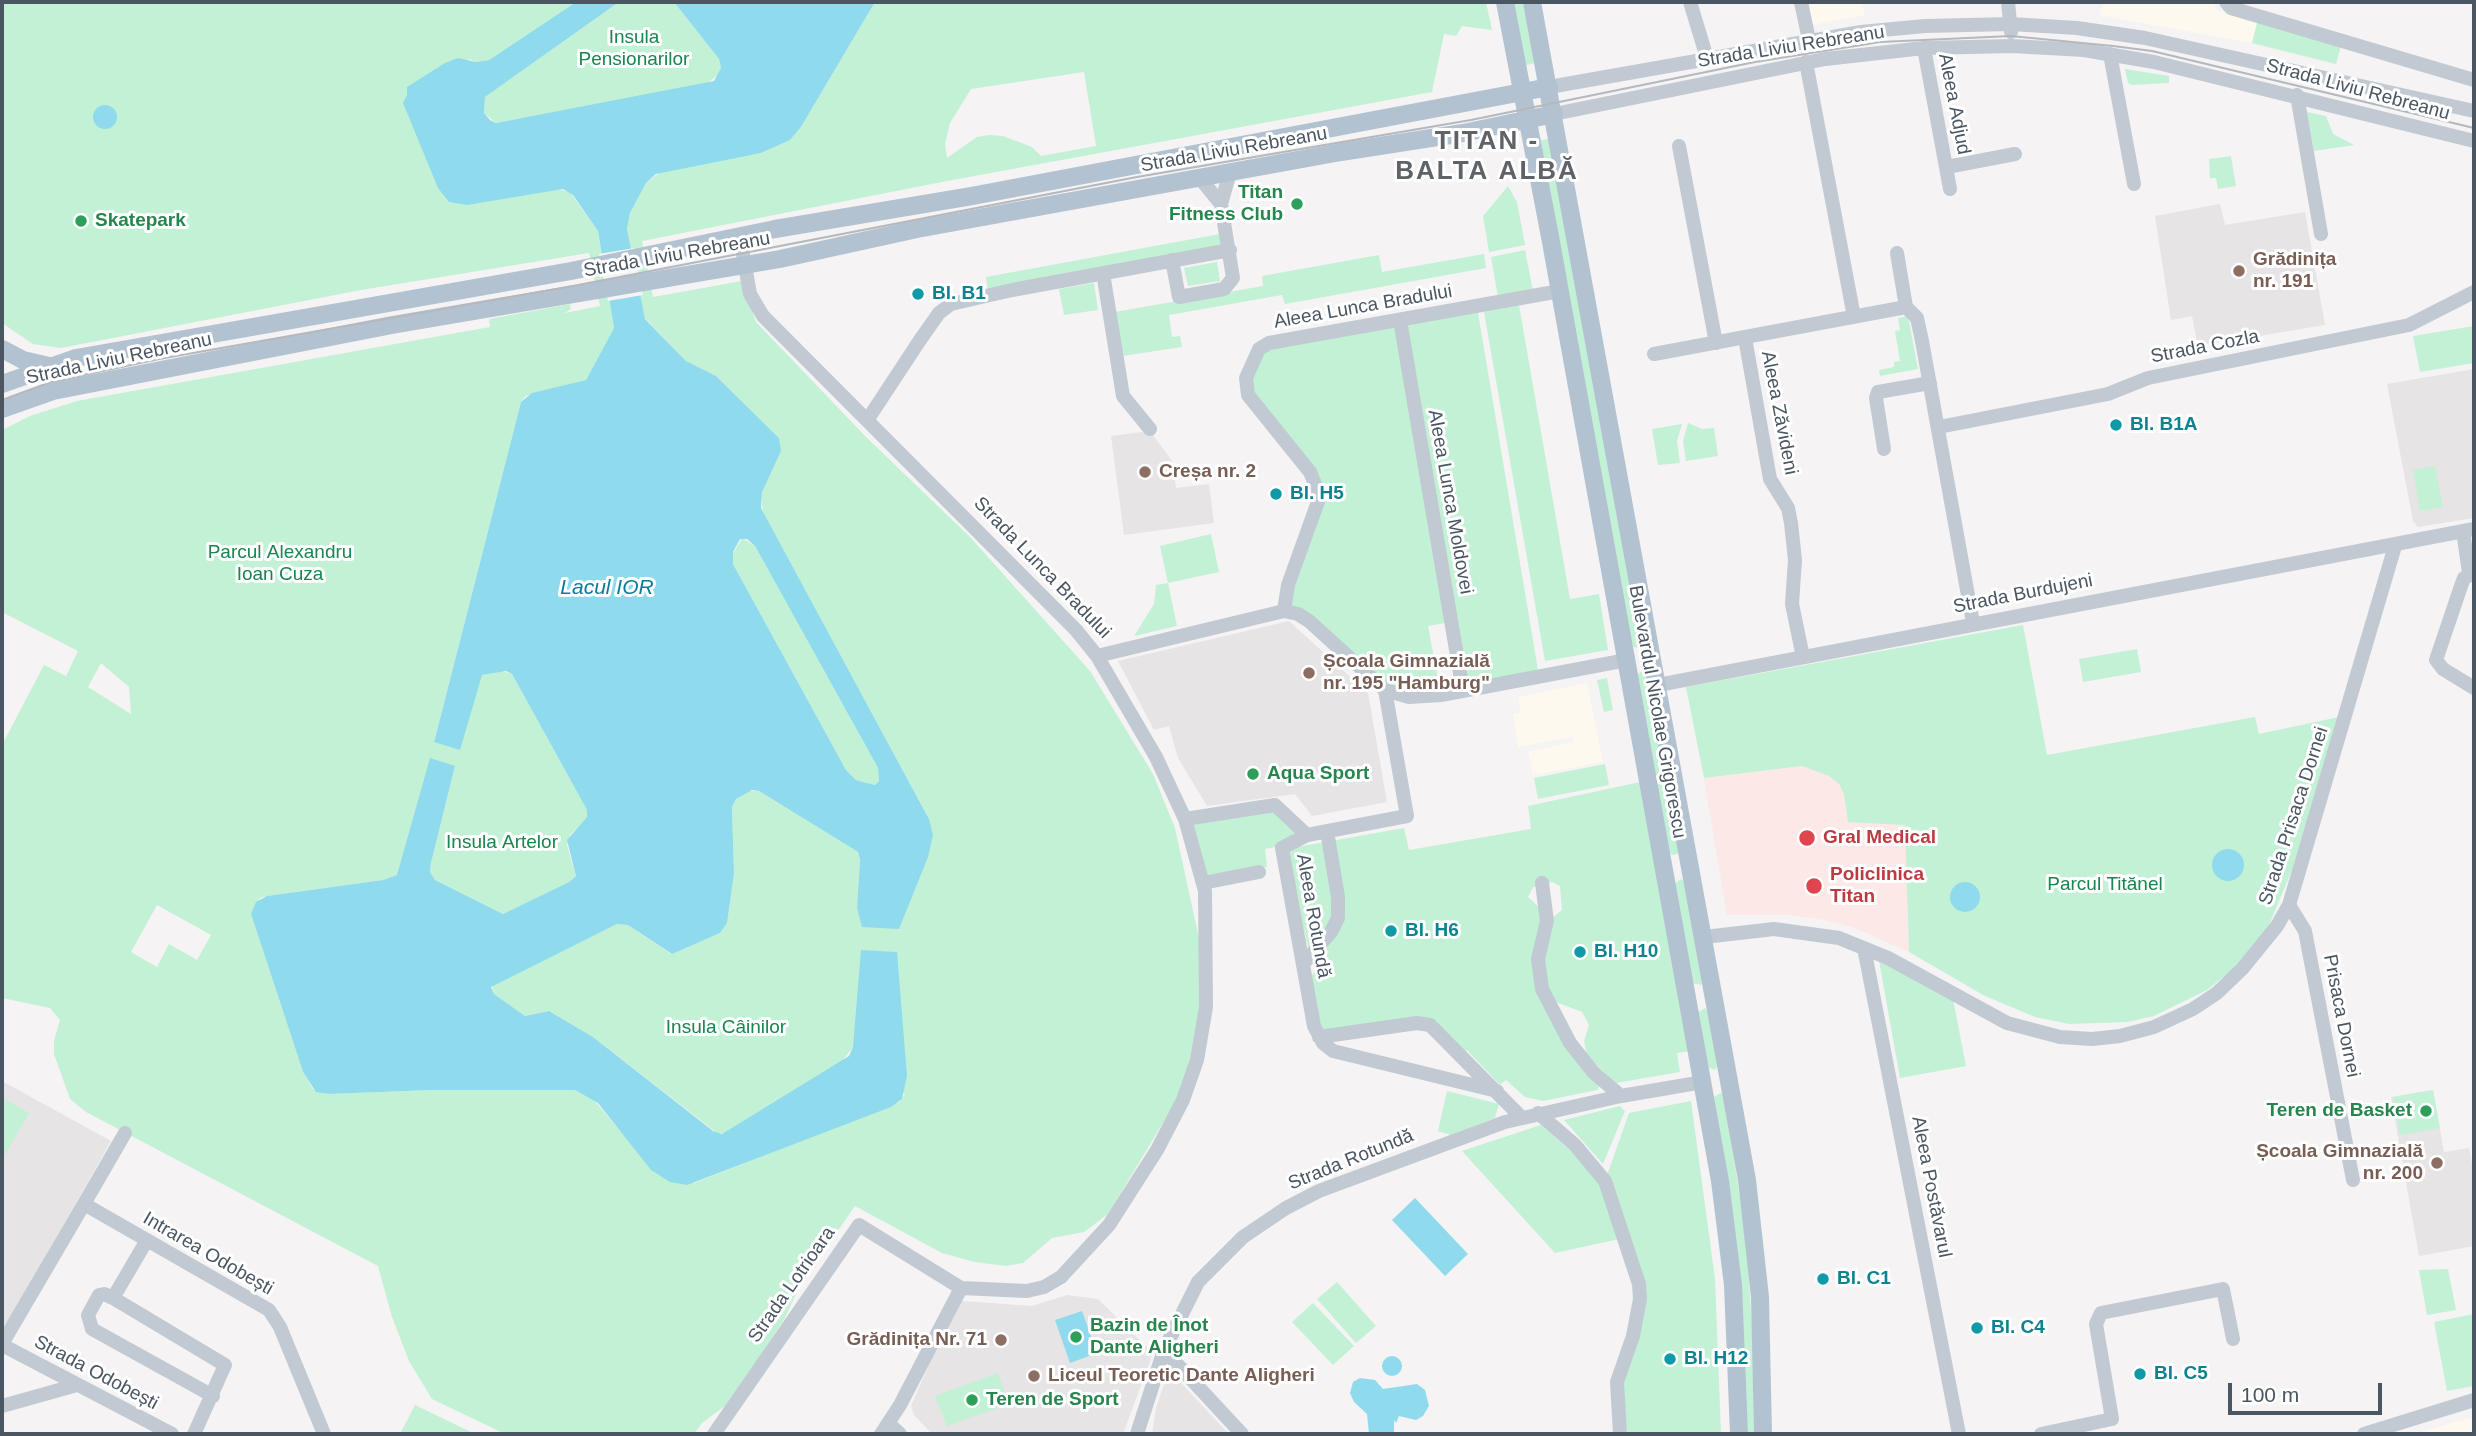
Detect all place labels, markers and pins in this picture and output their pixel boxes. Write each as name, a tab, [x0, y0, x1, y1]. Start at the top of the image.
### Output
place label: Titan Fitness Club	[1169, 182, 1283, 226]
marker: Titan Fitness Club	[1289, 196, 1305, 212]
place label: Skatepark	[95, 210, 186, 232]
marker: Skatepark	[73, 213, 89, 229]
place label: Grădinița nr. 191	[2253, 249, 2336, 293]
marker: Grădinița nr. 191	[2231, 263, 2247, 279]
place label: Bl. B1	[932, 283, 986, 305]
marker: Bl. B1	[910, 286, 926, 302]
place label: Bl. B1A	[2130, 414, 2198, 436]
marker: Bl. B1A	[2108, 417, 2124, 433]
place label: Creșa nr. 2	[1159, 461, 1256, 483]
marker: Creșa nr. 2	[1137, 464, 1153, 480]
place label: Bl. H5	[1290, 483, 1344, 505]
marker: Bl. H5	[1268, 486, 1284, 502]
place label: Școala Gimnazială nr. 195 "Hamburg"	[1323, 651, 1490, 695]
marker: Școala Gimnazială nr. 195 "Hamburg"	[1301, 665, 1317, 681]
place label: Aqua Sport	[1267, 763, 1369, 785]
marker: Aqua Sport	[1245, 766, 1261, 782]
place label: Gral Medical	[1823, 827, 1936, 849]
marker: Gral Medical	[1797, 828, 1817, 848]
place label: Policlinica Titan	[1830, 864, 1924, 908]
marker: Policlinica Titan	[1804, 876, 1824, 896]
place label: Bl. H6	[1405, 920, 1459, 942]
marker: Bl. H6	[1383, 923, 1399, 939]
place label: Bl. H10	[1594, 941, 1658, 963]
marker: Bl. H10	[1572, 944, 1588, 960]
place label: Teren de Basket	[2267, 1100, 2412, 1122]
marker: Teren de Basket	[2418, 1103, 2434, 1119]
place label: Școala Gimnazială nr. 200	[2256, 1141, 2423, 1185]
marker: Școala Gimnazială nr. 200	[2429, 1155, 2445, 1171]
place label: Bl. C1	[1837, 1268, 1891, 1290]
marker: Bl. C1	[1815, 1271, 1831, 1287]
place label: Bazin de Înot Dante Aligheri	[1090, 1315, 1219, 1359]
place label: Bl. C4	[1991, 1317, 2045, 1339]
marker: Bl. C4	[1969, 1320, 1985, 1336]
place label: Grădinița Nr. 71	[847, 1329, 987, 1351]
marker: Bazin de Înot Dante Aligheri	[1068, 1329, 1084, 1345]
marker: Grădinița Nr. 71	[993, 1332, 1009, 1348]
place label: Bl. H12	[1684, 1348, 1748, 1370]
marker: Bl. H12	[1662, 1351, 1678, 1367]
place label: Bl. C5	[2154, 1363, 2208, 1385]
place label: Liceul Teoretic Dante Aligheri	[1048, 1365, 1315, 1387]
marker: Bl. C5	[2132, 1366, 2148, 1382]
marker: Liceul Teoretic Dante Aligheri	[1026, 1368, 1042, 1384]
place label: Teren de Sport	[986, 1389, 1119, 1411]
marker: Teren de Sport	[964, 1392, 980, 1408]

